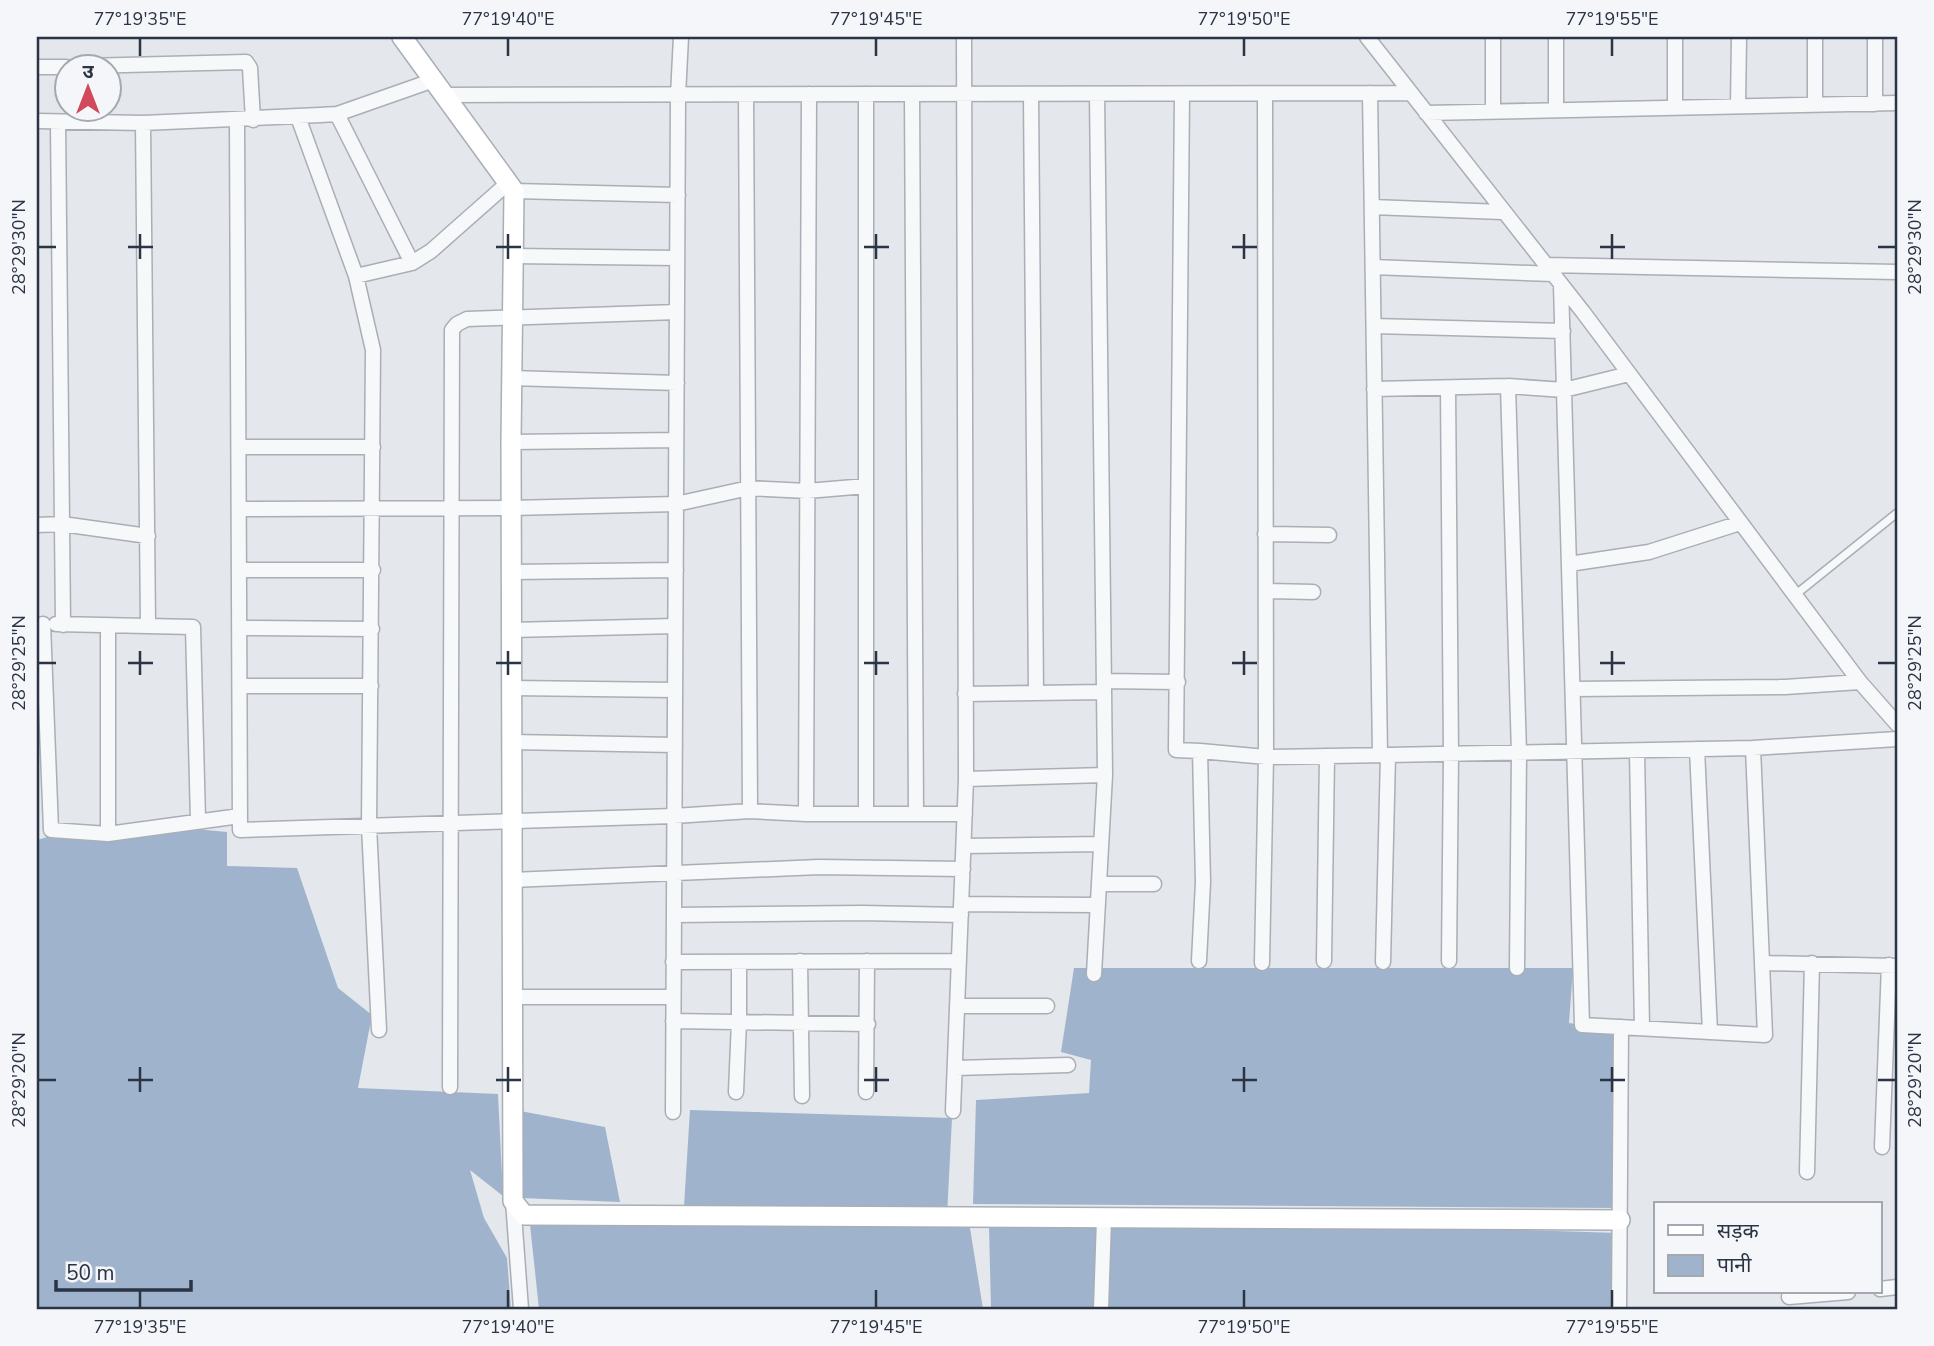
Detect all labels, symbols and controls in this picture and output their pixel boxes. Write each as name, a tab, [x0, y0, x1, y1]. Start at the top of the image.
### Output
text: 77°19'35"E	[94, 7, 187, 31]
text: 77°19'40"E	[462, 7, 555, 31]
text: 77°19'45"E	[830, 7, 923, 31]
text: 77°19'50"E	[1198, 7, 1291, 31]
text: 77°19'55"E	[1566, 7, 1659, 31]
north arrow	[52, 52, 122, 122]
text: उ	[82, 59, 94, 85]
text: 28°29'30"N	[7, 199, 31, 295]
text: 28°29'30"N	[1903, 199, 1927, 295]
text: 28°29'25"N	[7, 615, 31, 711]
text: 28°29'25"N	[1903, 615, 1927, 711]
text: 28°29'20"N	[7, 1032, 31, 1128]
text: 28°29'20"N	[1903, 1032, 1927, 1128]
legend	[1654, 1202, 1882, 1294]
text: सड़क	[1717, 1217, 1759, 1245]
scale bar	[56, 1248, 191, 1292]
text: पानी	[1717, 1251, 1752, 1279]
text: 50 m	[66, 1259, 115, 1287]
text: 77°19'35"E	[94, 1315, 187, 1339]
text: 77°19'40"E	[462, 1315, 555, 1339]
text: 77°19'45"E	[830, 1315, 923, 1339]
text: 77°19'50"E	[1198, 1315, 1291, 1339]
text: 77°19'55"E	[1566, 1315, 1659, 1339]

